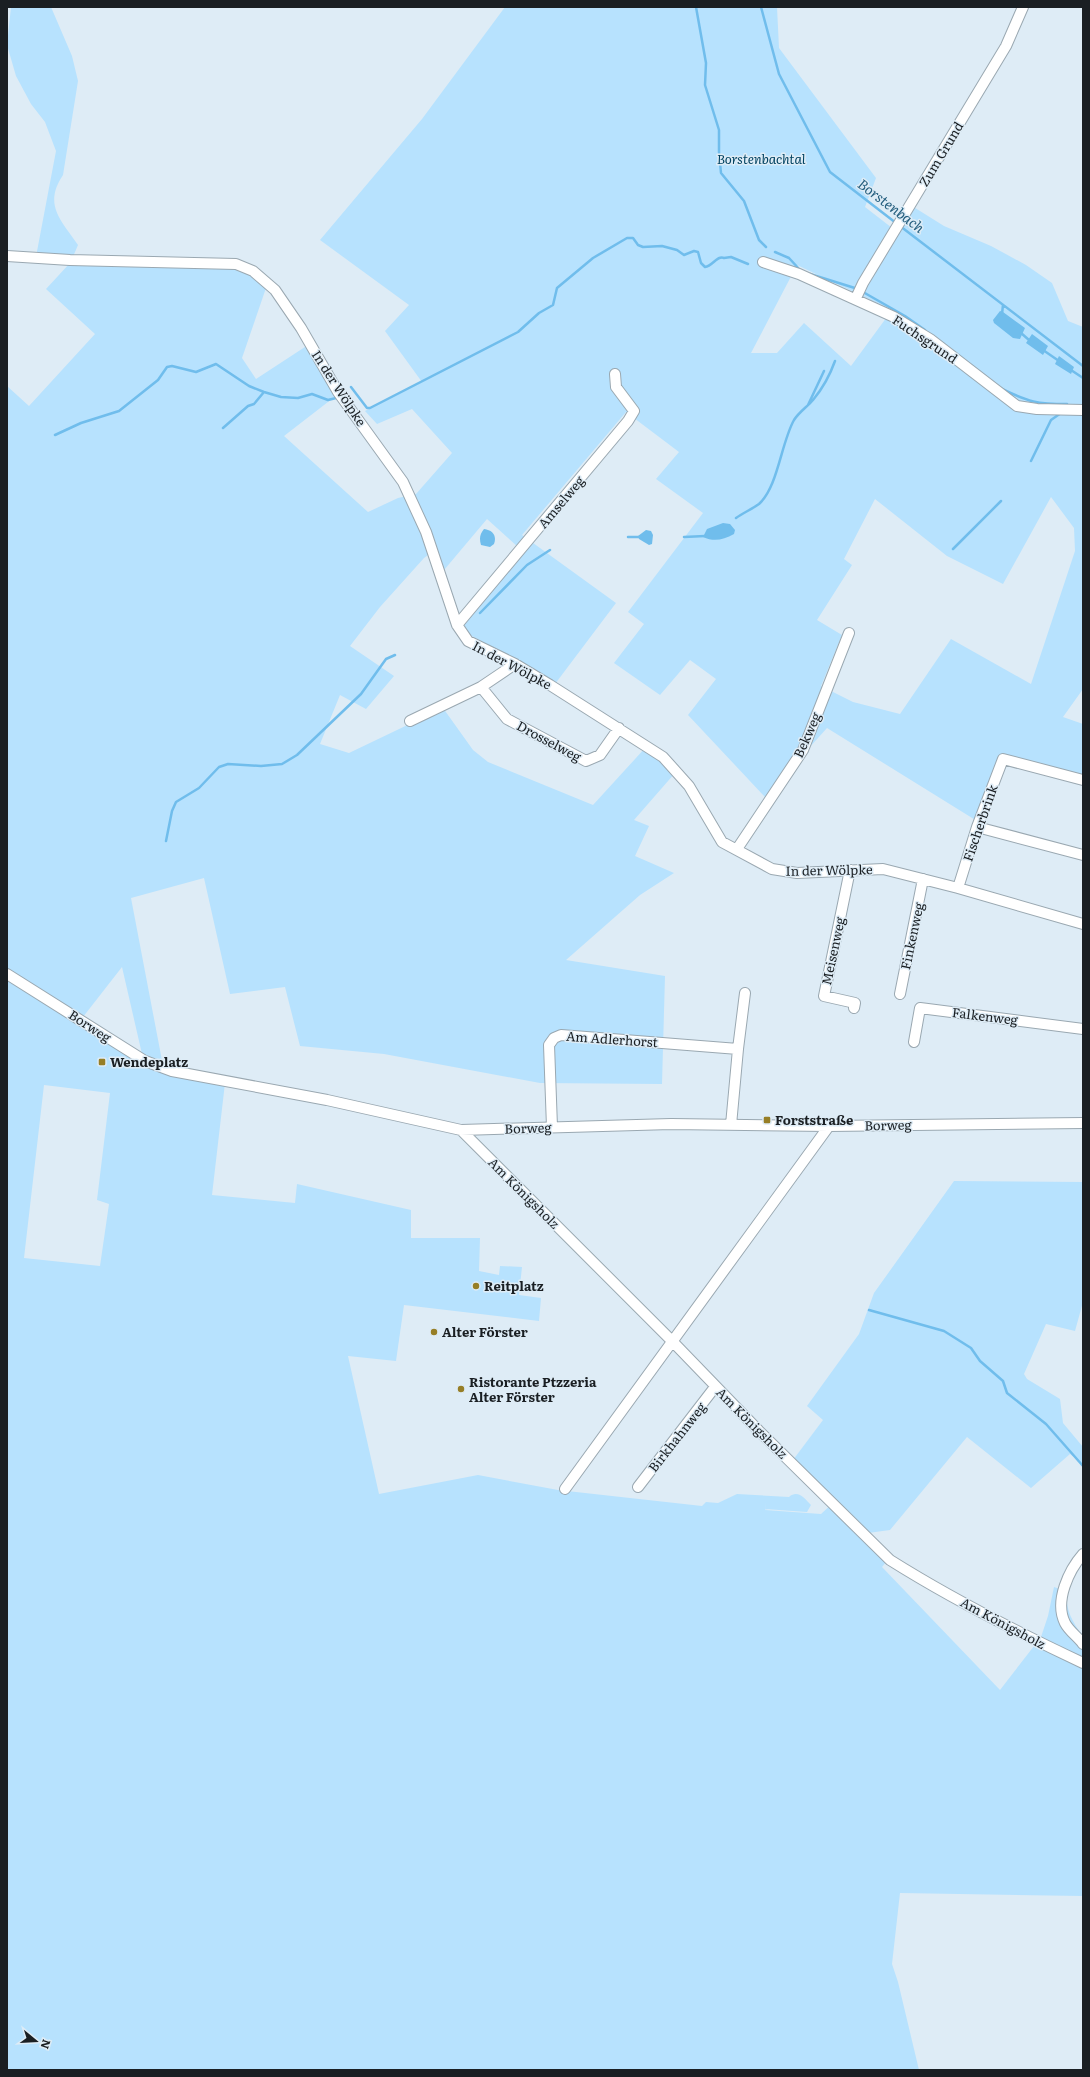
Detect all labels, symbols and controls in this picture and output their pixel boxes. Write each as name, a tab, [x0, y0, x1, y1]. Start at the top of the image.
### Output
street label: Zum Grund	[914, 118, 967, 190]
park label: Borstenbachtal	[717, 149, 806, 168]
water label: Borstenbach	[854, 174, 930, 237]
street label: Fuchsgrund	[889, 310, 962, 367]
street label: In der Wölpke	[308, 346, 371, 430]
street label: Amselweg	[533, 471, 589, 532]
street label: In der Wölpke	[469, 636, 555, 694]
street label: Bekweg	[788, 708, 825, 761]
street label: Drosselweg	[513, 716, 586, 766]
street label: Fischerbrink	[957, 781, 1002, 864]
street label: In der Wölpke	[785, 859, 873, 880]
street label: Finkenweg	[895, 900, 928, 971]
street label: Meisenweg	[816, 914, 849, 987]
street label: Falkenweg	[951, 1002, 1020, 1029]
street label: Borweg	[65, 1005, 116, 1047]
street label: Am Adlerhorst	[566, 1026, 659, 1051]
place label: Wendeplatz	[110, 1052, 188, 1071]
marker: Wendeplatz	[97, 1057, 107, 1067]
place label: Forststraße	[775, 1110, 853, 1129]
marker: Forststraße	[762, 1115, 772, 1125]
street label: Borweg	[864, 1115, 913, 1134]
street label: Borweg	[504, 1117, 553, 1138]
street label: Am Königsholz	[484, 1153, 564, 1233]
place label: Reitplatz	[484, 1276, 544, 1295]
marker: Reitplatz	[471, 1281, 481, 1291]
place label: Alter Förster	[442, 1322, 528, 1341]
marker: Alter Förster	[429, 1327, 439, 1337]
place label: Ristorante Ptzzeria Alter Förster	[469, 1372, 597, 1406]
street label: Am Königsholz	[712, 1383, 792, 1463]
marker: Ristorante Ptzzeria Alter Förster	[456, 1384, 466, 1394]
street label: Birkhahnweg	[643, 1397, 710, 1476]
street label: Am Königsholz	[957, 1592, 1049, 1653]
north arrow	[16, 2021, 56, 2061]
text: N	[37, 2038, 55, 2051]

